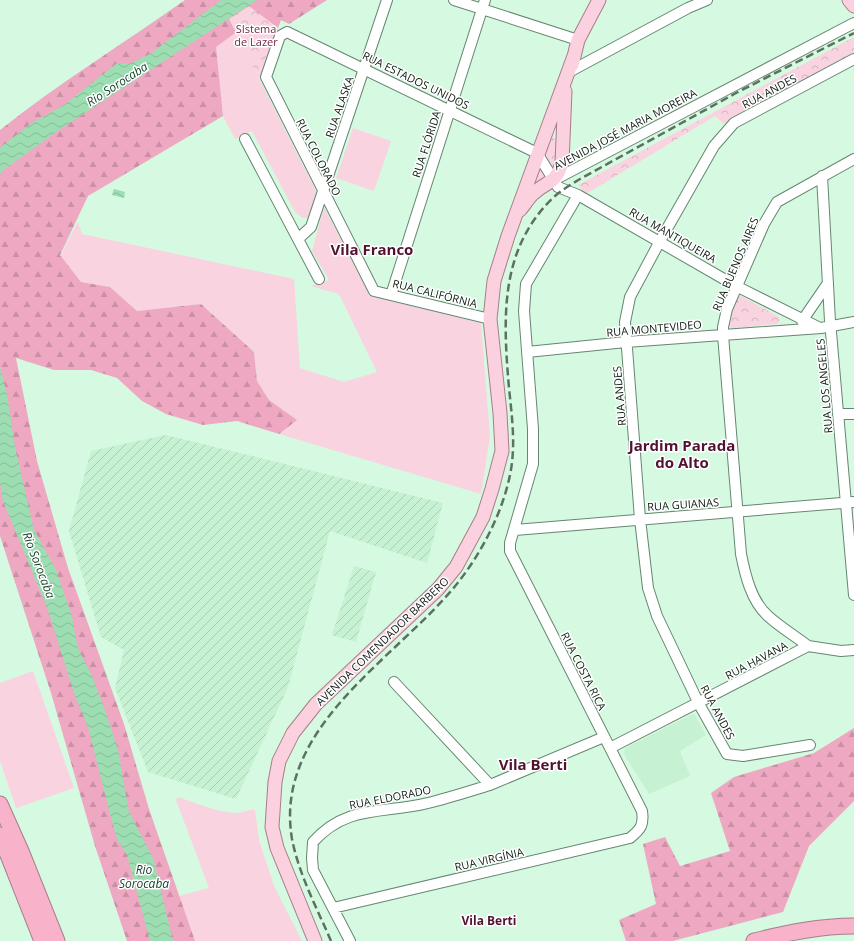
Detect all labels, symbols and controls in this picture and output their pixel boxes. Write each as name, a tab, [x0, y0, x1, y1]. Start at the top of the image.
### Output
park label: SIstema de Lazer	[234, 21, 278, 49]
street label: RUA ESTADOS UNIDOS	[360, 48, 472, 112]
water label: Rio Sorocaba	[83, 58, 151, 110]
street label: RUA ANDES	[739, 70, 799, 112]
street label: RUA ALASKA	[321, 74, 357, 140]
street label: AVENIDA JOSÉ MARIA MOREIRA	[551, 85, 699, 173]
street label: RUA FLÓRIDA	[408, 109, 444, 179]
street label: RUA COLORADO	[293, 116, 345, 198]
street label: RUA MANTIQUEIRA	[627, 204, 719, 266]
street label: RUA BUENOS AIRES	[708, 215, 762, 313]
district label: Vila Franco	[331, 239, 413, 259]
street label: RUA CALIFÓRNIA	[391, 275, 479, 311]
street label: RUA MONTEVIDEO	[606, 316, 702, 340]
street label: RUA LOS ANGELES	[812, 338, 836, 434]
street label: RUA ANDES	[609, 365, 629, 427]
district label: Jardim Parada do Alto	[627, 435, 735, 472]
street label: RUA GUIANAS	[647, 494, 719, 514]
water label: Rio Sorocaba	[19, 529, 60, 601]
street label: AVENIDA COMENDADOR BARBERO	[312, 573, 452, 709]
street label: RUA COSTA RICA	[558, 629, 610, 713]
street label: RUA HAVANA	[722, 637, 790, 683]
street label: RUA ANDES	[697, 682, 739, 742]
district label: Vila Berti	[499, 754, 567, 774]
street label: RUA ELDORADO	[348, 782, 432, 812]
street label: RUA VIRGÍNIA	[453, 844, 525, 874]
water label: Rio Sorocaba	[119, 861, 169, 892]
district label: Vila Berti	[462, 912, 516, 929]

